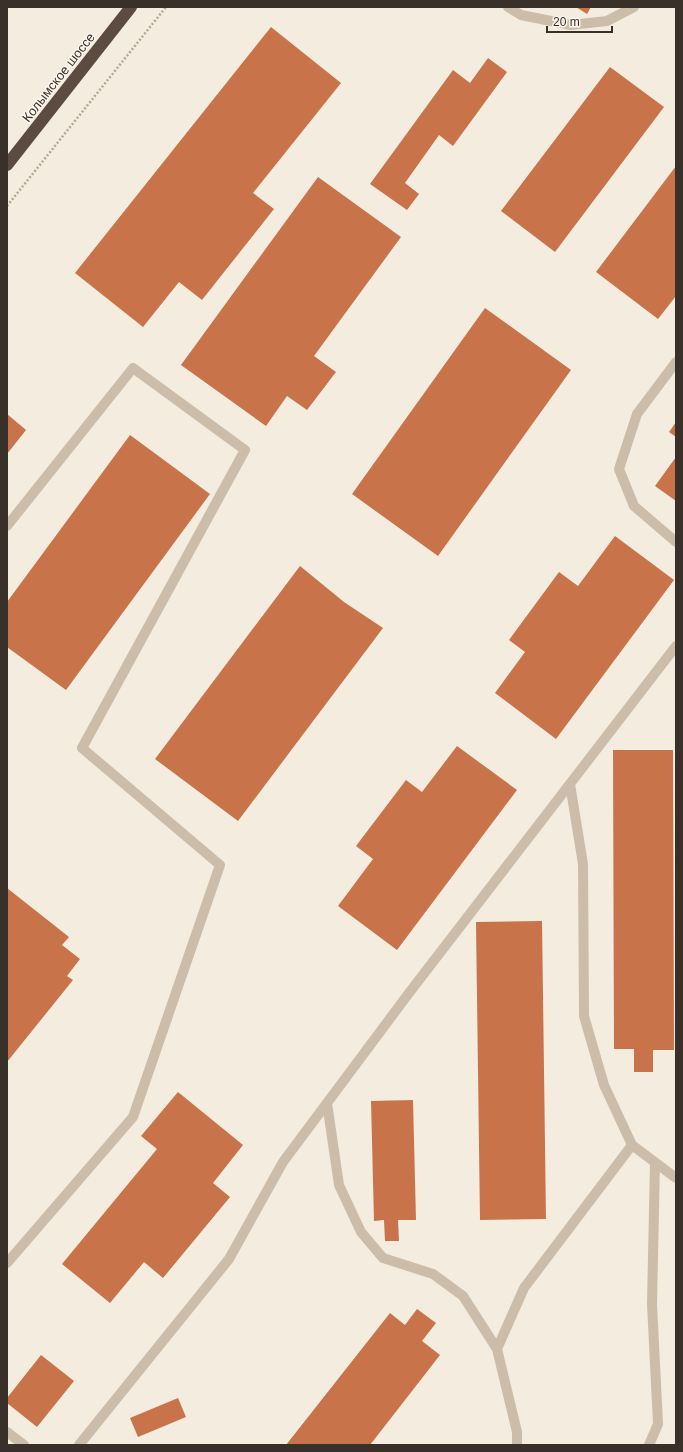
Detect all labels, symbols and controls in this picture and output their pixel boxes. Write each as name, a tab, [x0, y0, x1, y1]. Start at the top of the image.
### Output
scale bar	[547, 8, 612, 34]
text: 20 m	[553, 15, 580, 29]
street label: Колымское шоссе	[19, 30, 98, 125]

